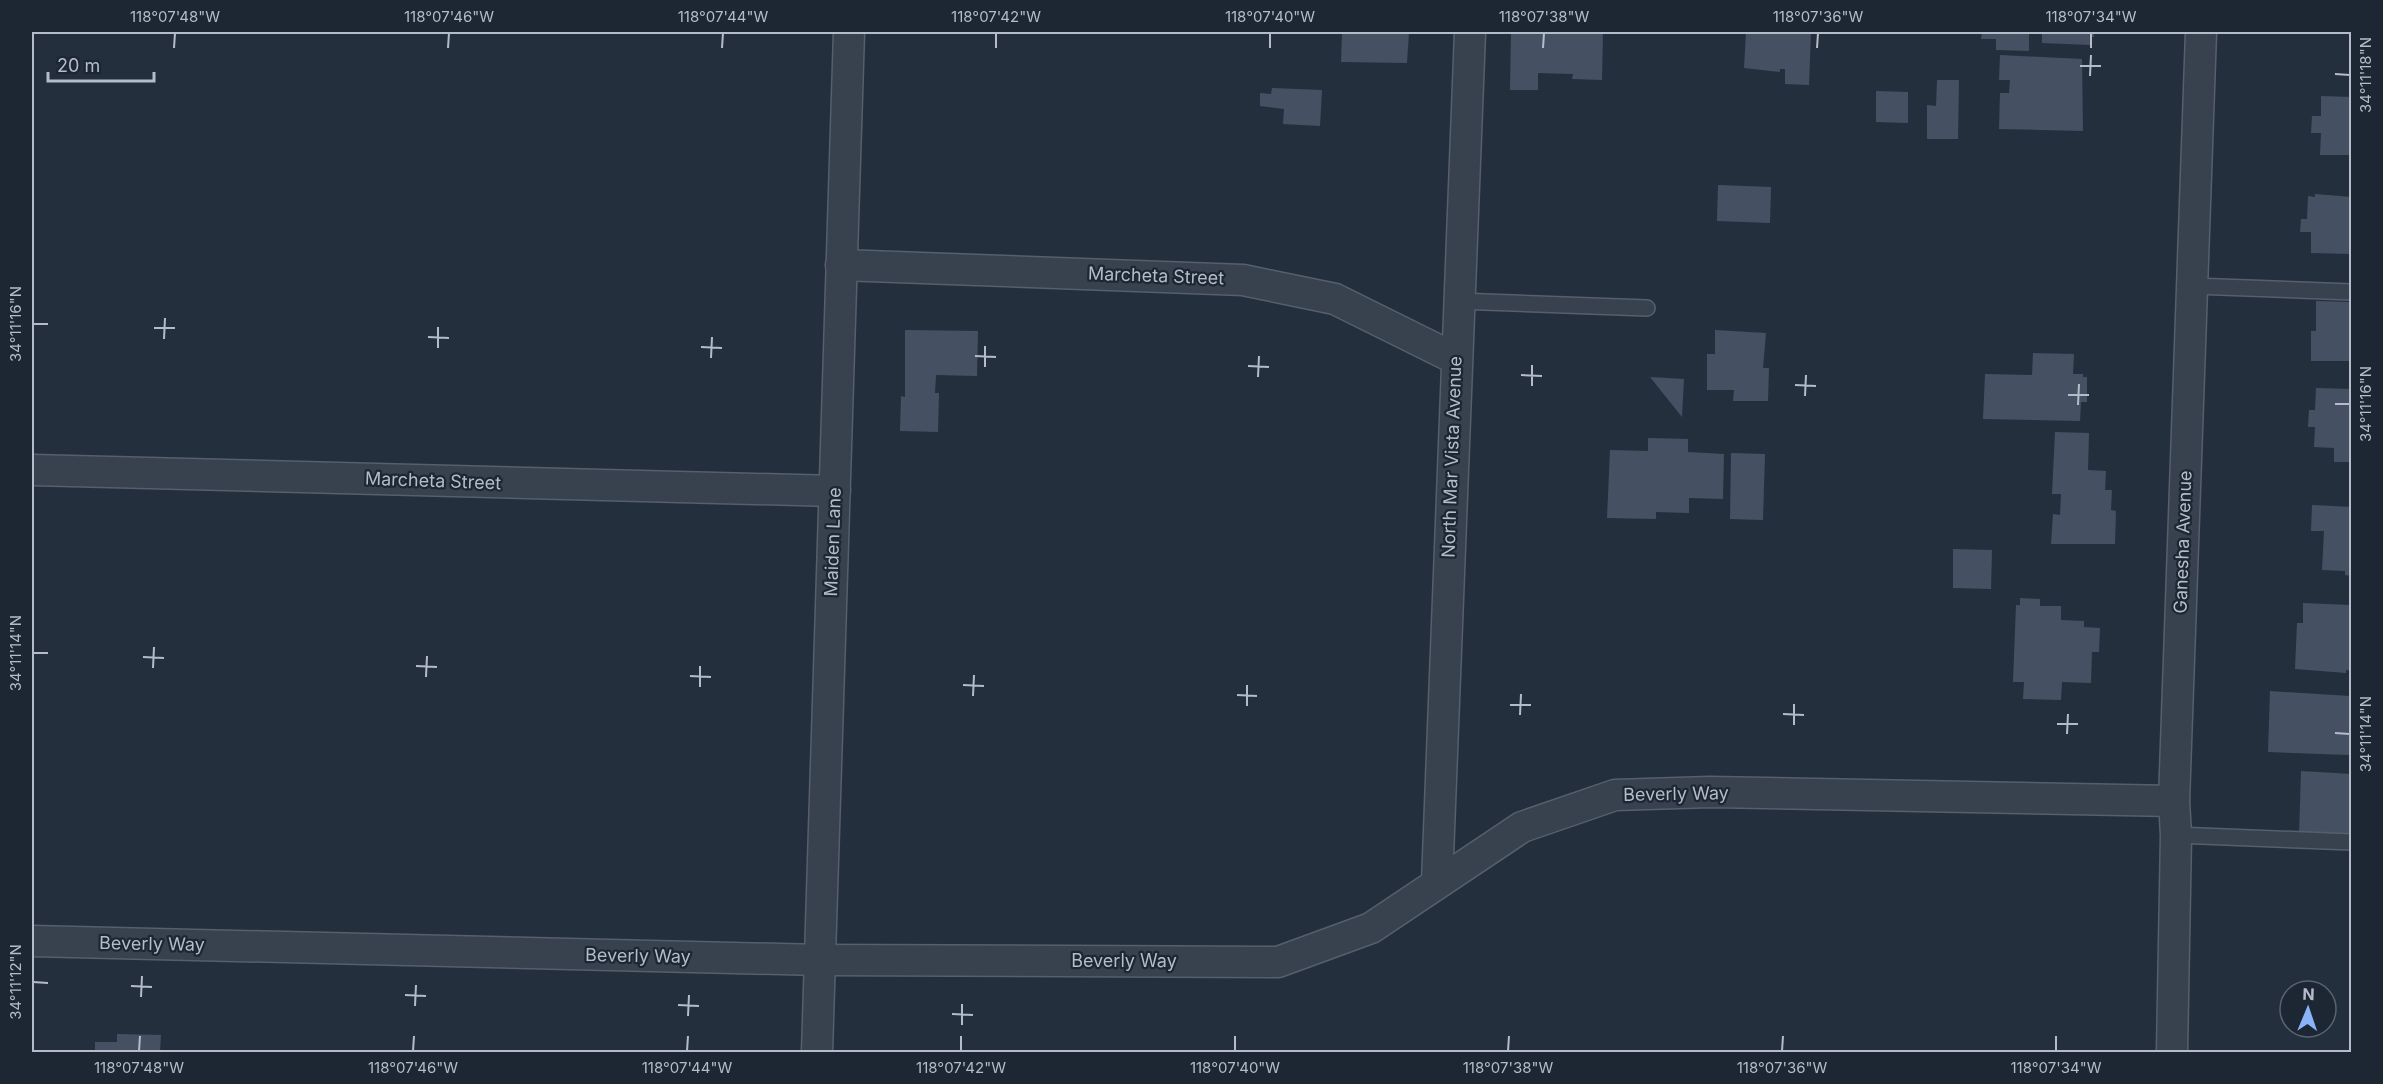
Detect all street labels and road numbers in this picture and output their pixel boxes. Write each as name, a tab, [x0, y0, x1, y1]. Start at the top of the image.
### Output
street label: Marcheta Street	[1088, 263, 1225, 288]
street label: North Mar Vista Avenue	[1437, 356, 1466, 558]
street label: Marcheta Street	[365, 468, 502, 493]
street label: Ganesha Avenue	[2170, 470, 2195, 614]
street label: Maiden Lane	[820, 487, 845, 597]
street label: Beverly Way	[1623, 782, 1729, 805]
street label: Beverly Way	[99, 932, 205, 955]
street label: Beverly Way	[585, 944, 691, 967]
street label: Beverly Way	[1071, 950, 1177, 971]

